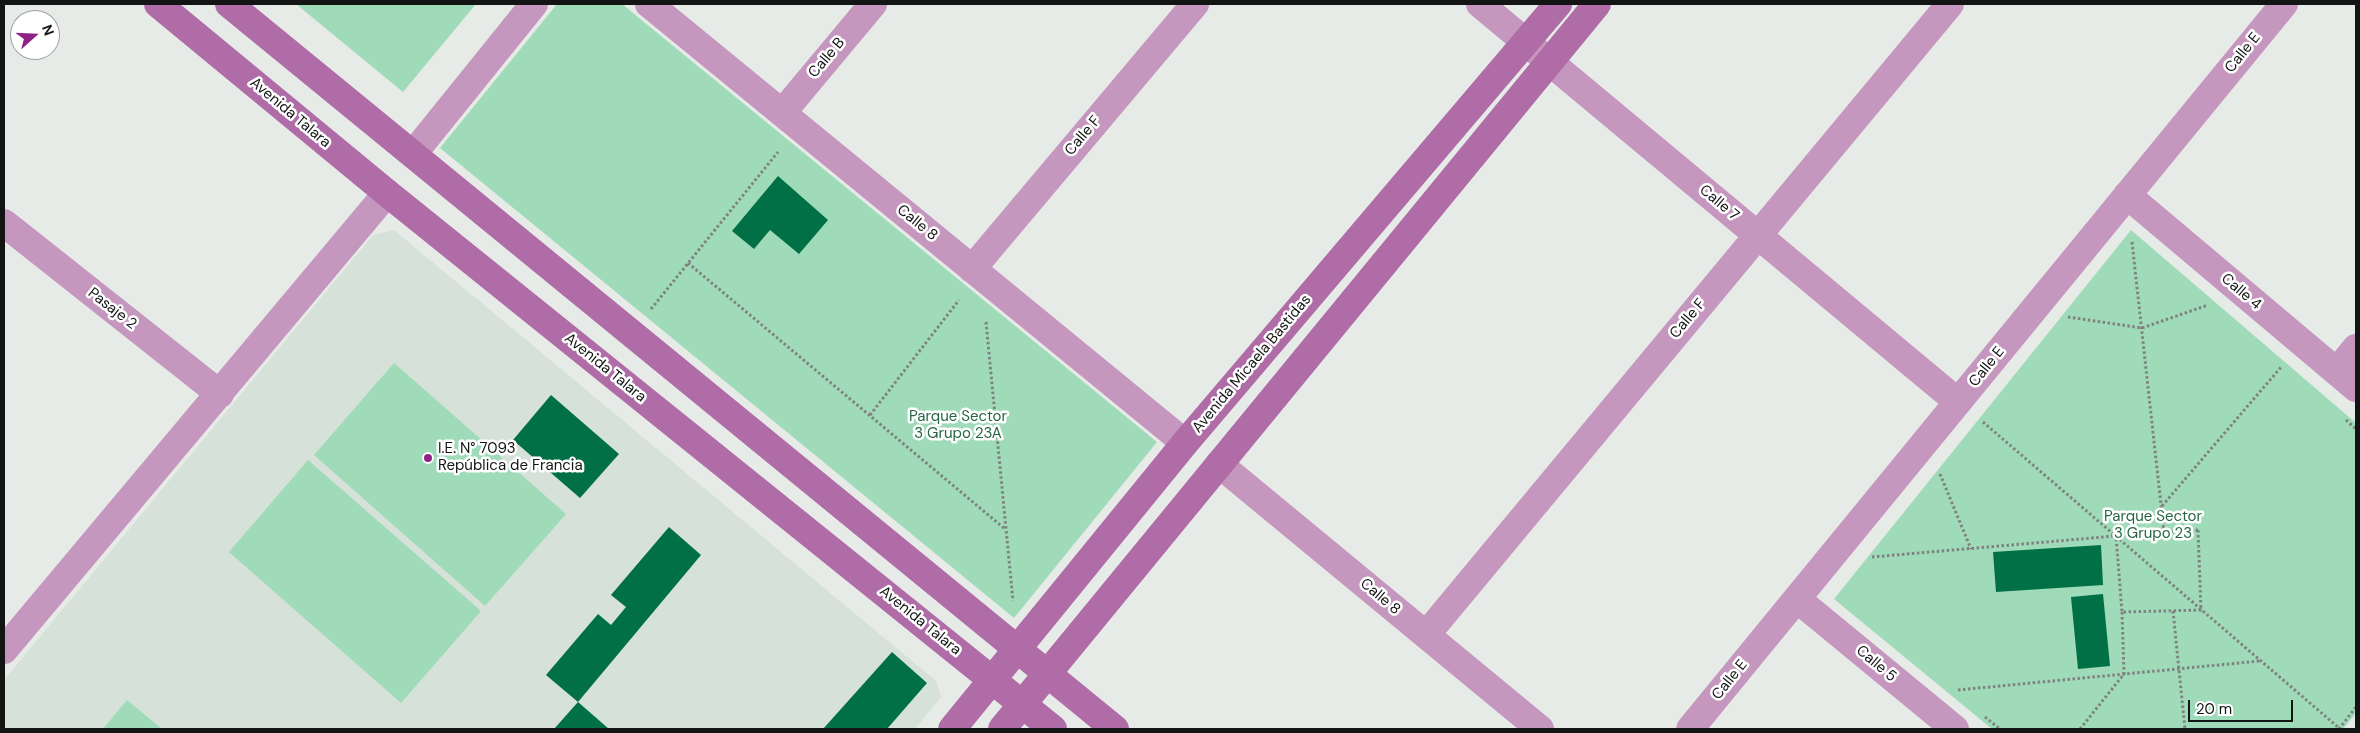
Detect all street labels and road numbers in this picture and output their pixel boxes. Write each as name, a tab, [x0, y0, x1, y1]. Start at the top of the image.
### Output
street label: Calle E	[2221, 29, 2265, 77]
street label: Calle B	[805, 34, 849, 82]
street label: Avenida Talara	[246, 74, 334, 152]
street label: Calle F	[1061, 113, 1105, 159]
street label: Calle 7	[1696, 181, 1742, 225]
street label: Calle 8	[893, 201, 941, 245]
street label: Calle 4	[2217, 270, 2265, 314]
street label: Pasaje 2	[84, 284, 140, 334]
street label: Avenida Micaela Bastidas	[1189, 291, 1315, 437]
street label: Calle F	[1666, 296, 1710, 342]
street label: Avenida Talara	[561, 330, 649, 406]
street label: Calle E	[1965, 343, 2009, 391]
street label: Calle 8	[1356, 575, 1404, 619]
street label: Avenida Talara	[876, 583, 964, 659]
street label: Calle 5	[1852, 642, 1900, 686]
street label: Calle E	[1708, 656, 1752, 704]

